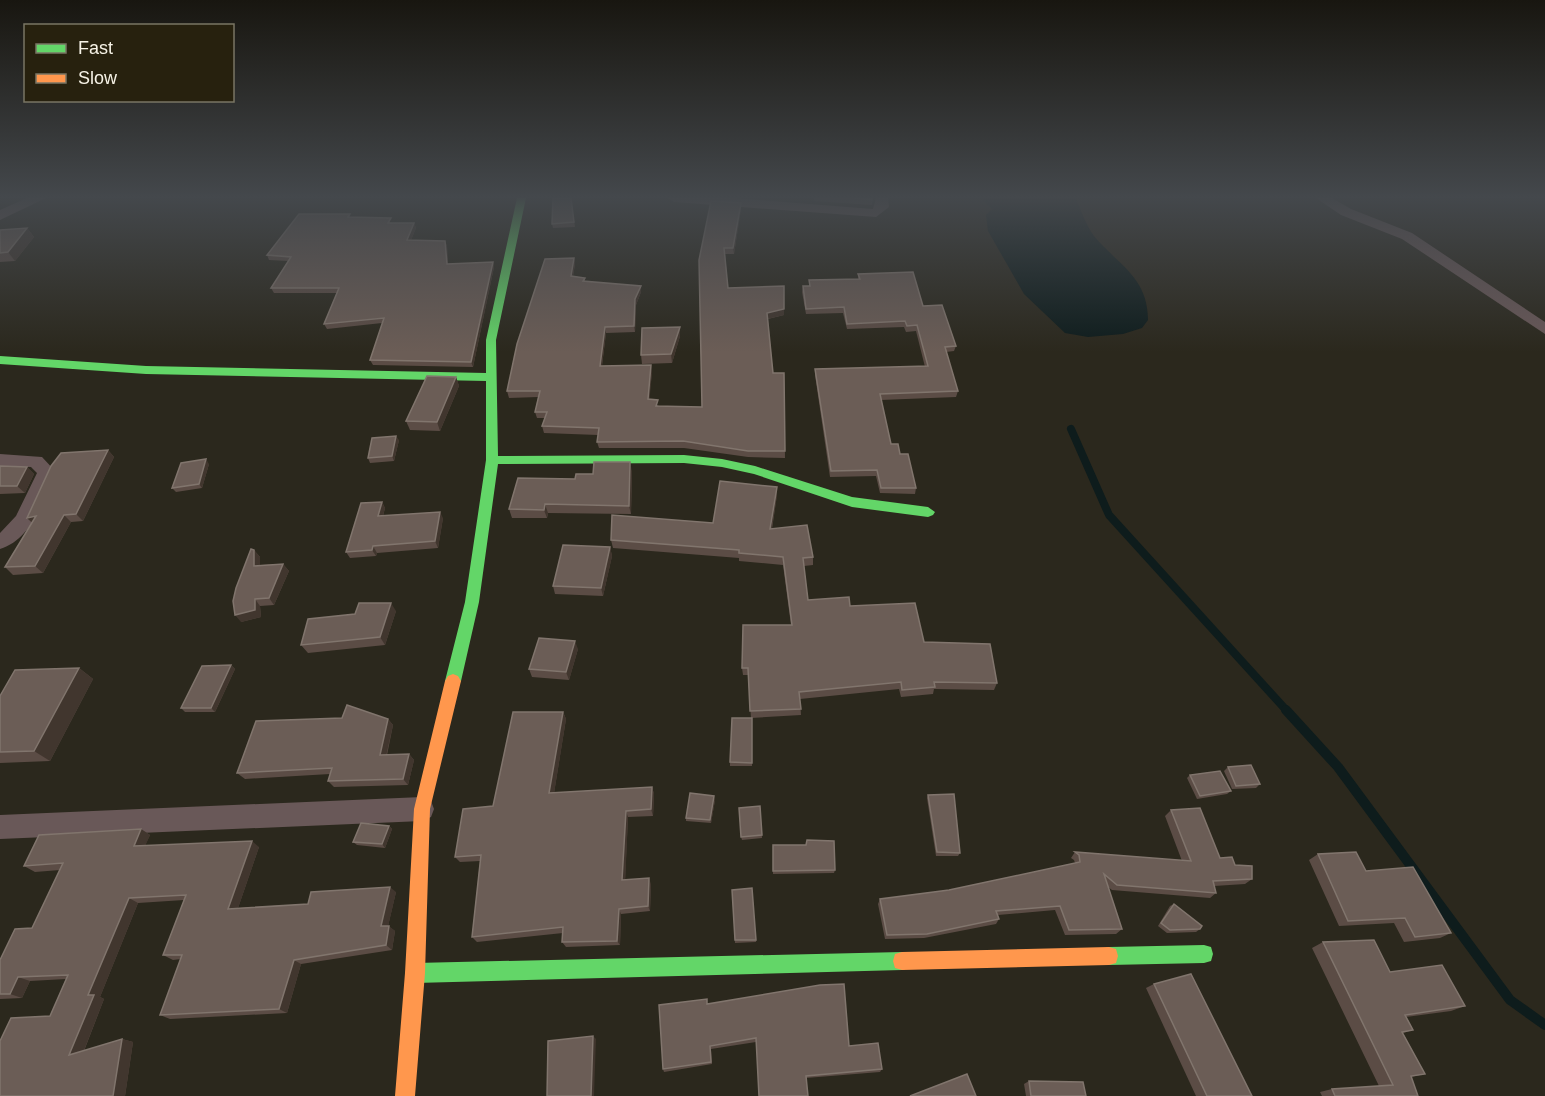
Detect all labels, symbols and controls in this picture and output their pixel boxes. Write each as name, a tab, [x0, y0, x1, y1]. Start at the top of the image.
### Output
legend	[24, 24, 234, 102]
text: Fast	[78, 38, 113, 58]
text: Slow	[78, 68, 118, 88]

